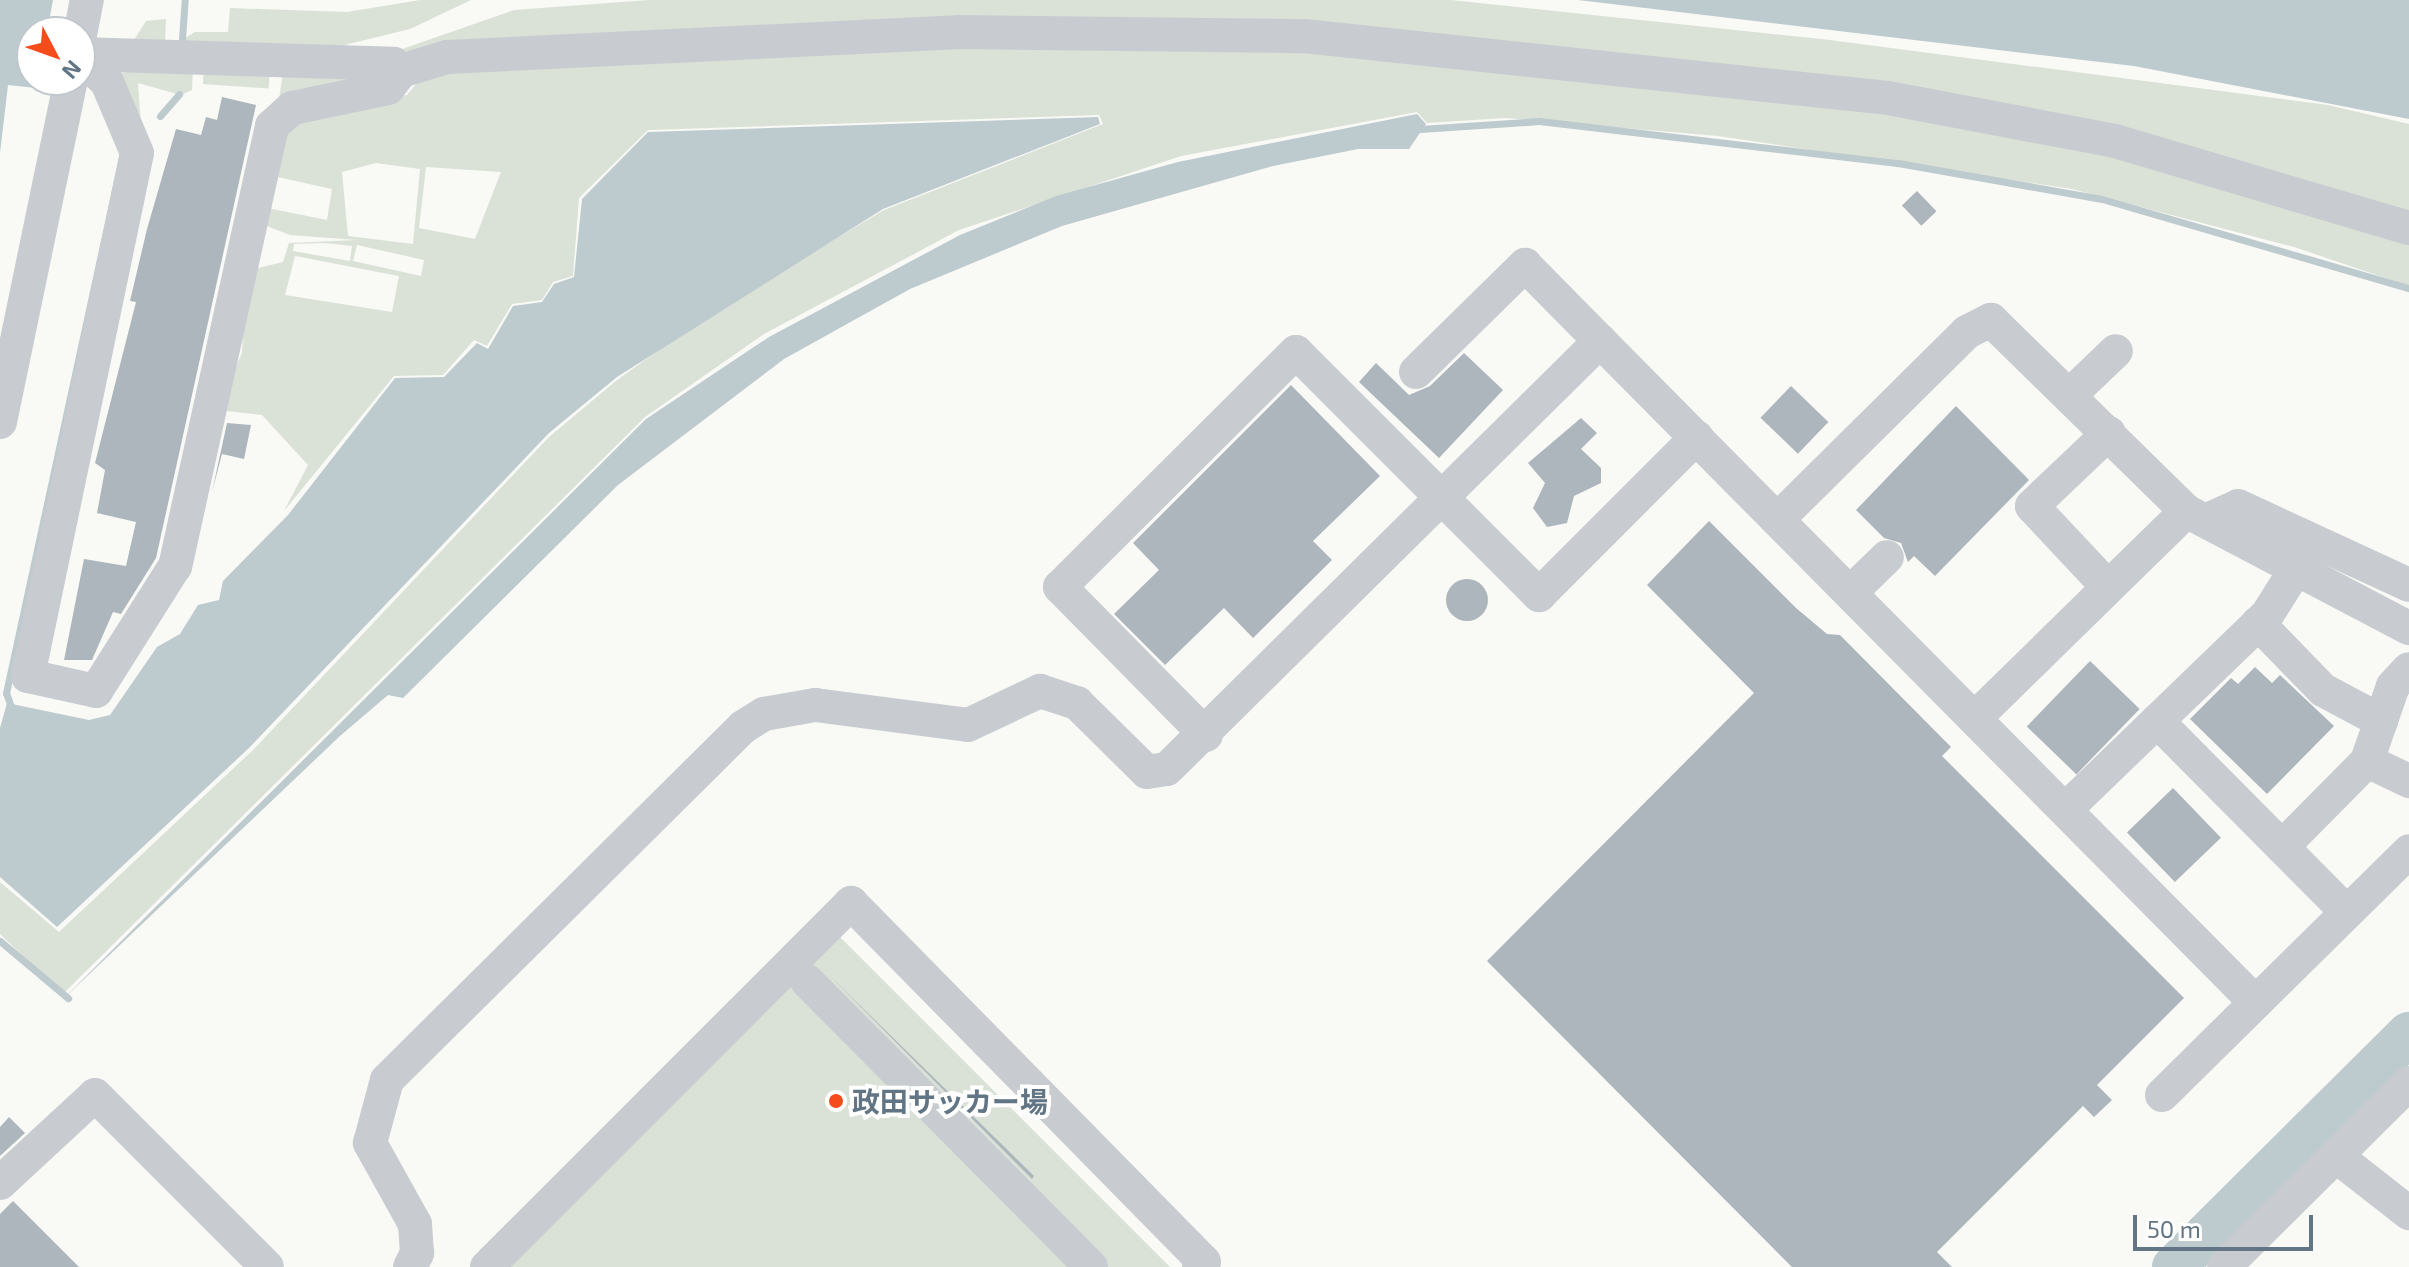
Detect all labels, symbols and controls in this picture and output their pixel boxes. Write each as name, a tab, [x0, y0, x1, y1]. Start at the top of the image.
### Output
north arrow	[16, 16, 96, 96]
text: N	[58, 56, 88, 85]
place label: 政田サッカー場	[852, 1084, 1048, 1118]
marker: 政田サッカー場	[827, 1092, 845, 1110]
scale bar	[2137, 1199, 2317, 1249]
text: 50 m	[2147, 1214, 2201, 1243]

